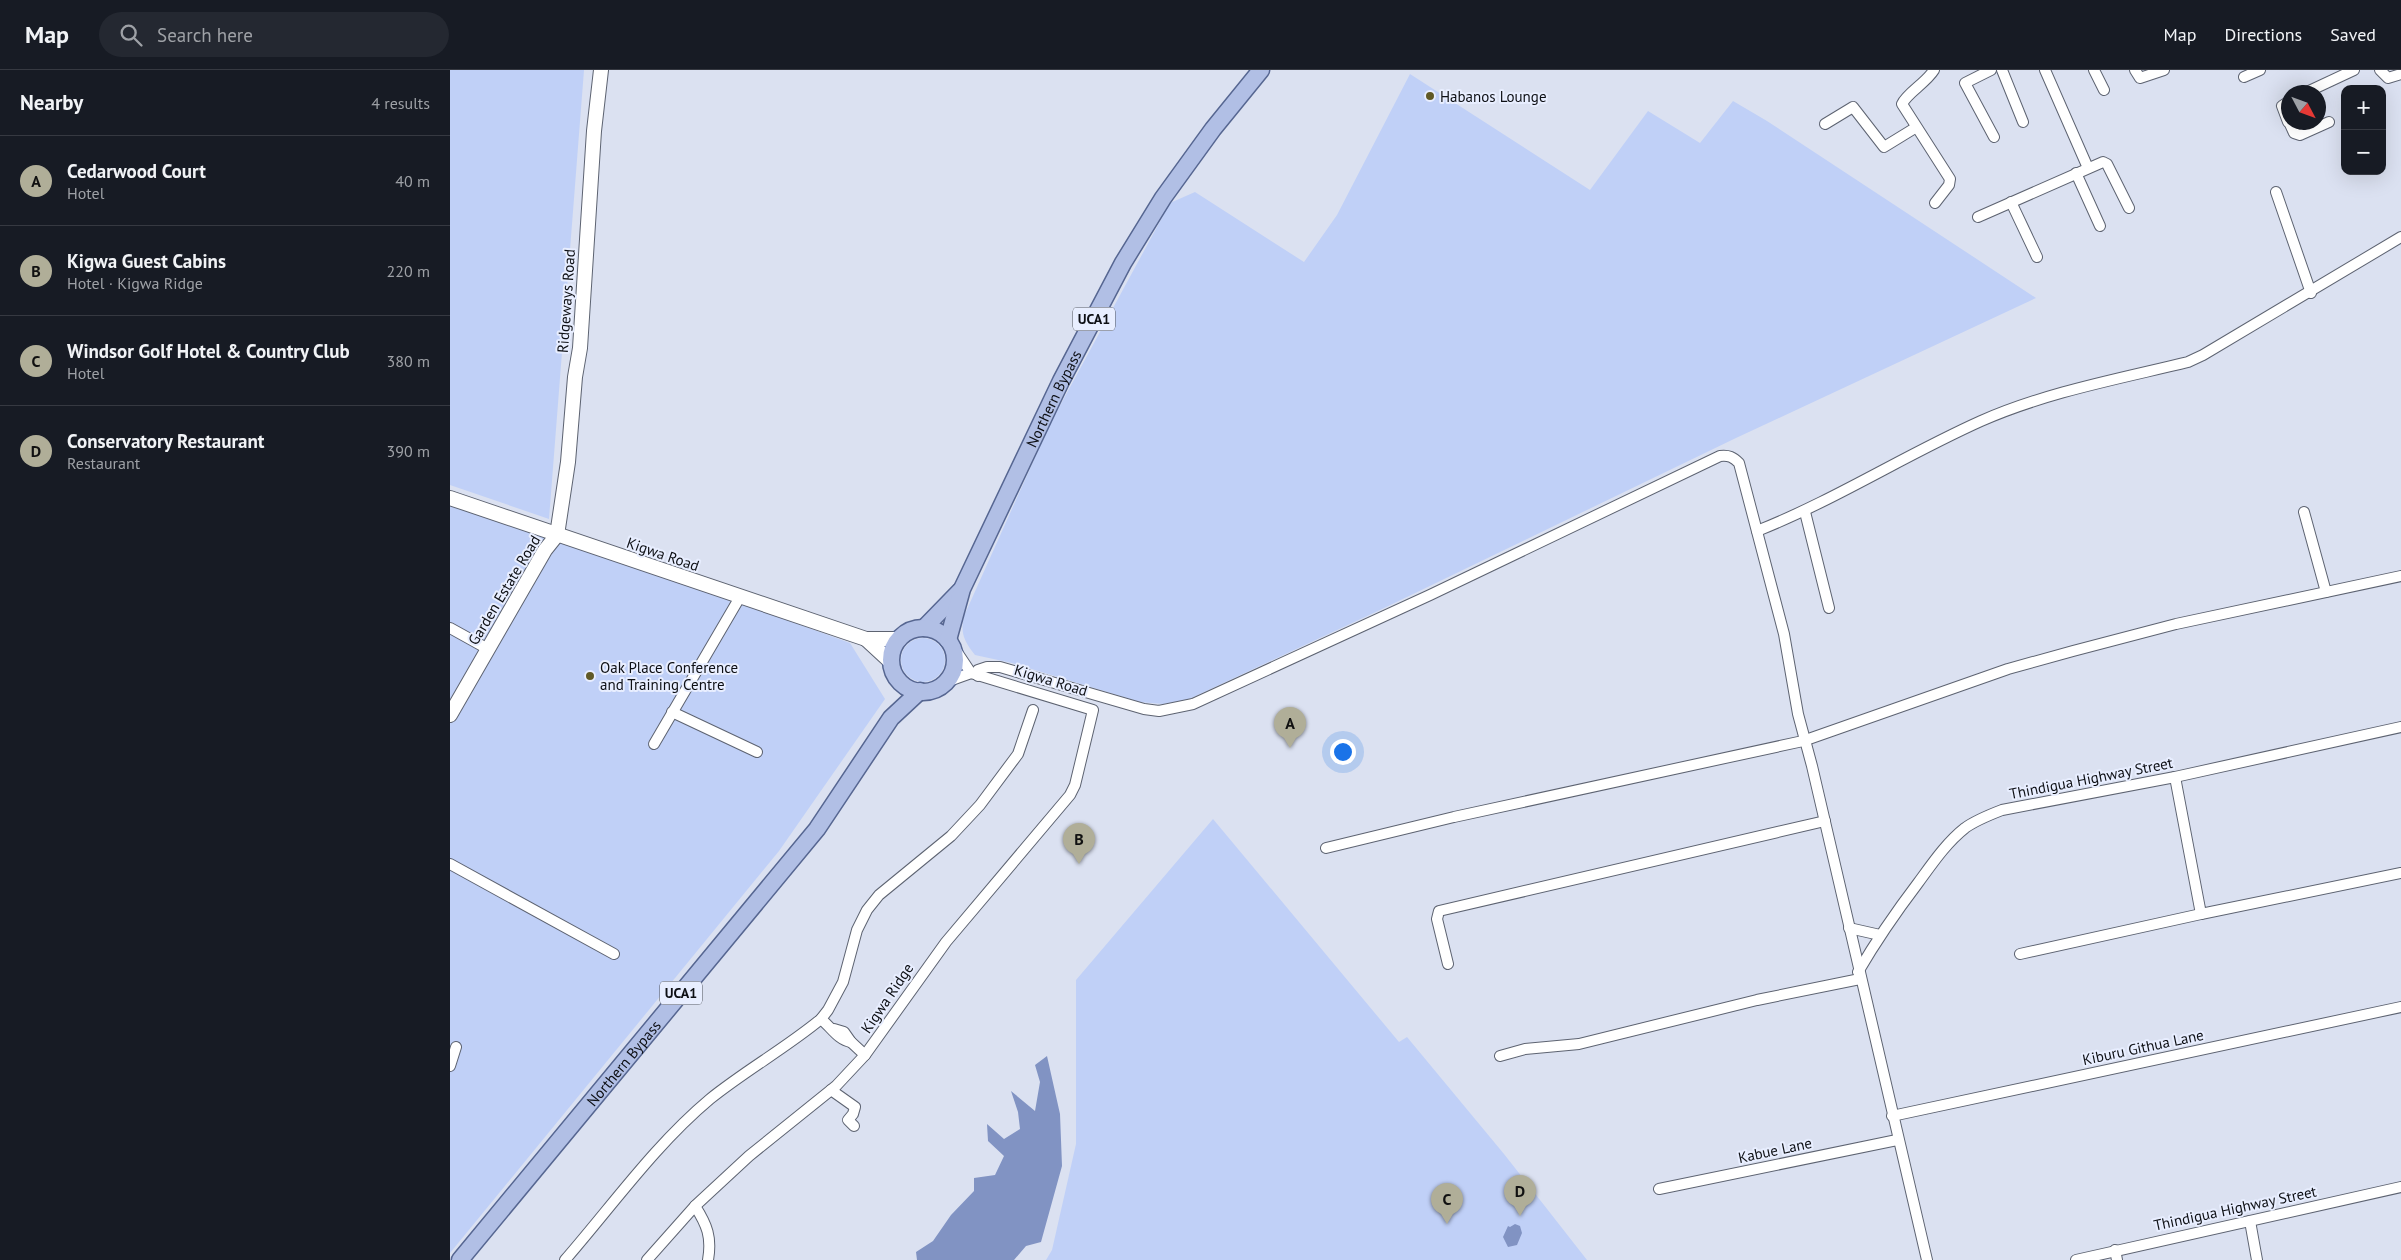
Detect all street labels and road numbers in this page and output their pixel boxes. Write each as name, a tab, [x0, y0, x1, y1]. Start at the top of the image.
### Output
street label: Ridgeways Road	[553, 248, 579, 354]
road number: UCA1	[1073, 308, 1115, 330]
street label: Northern Bypass	[1021, 347, 1085, 450]
street label: Garden Estate Road	[464, 532, 544, 648]
street label: Kigwa Road	[624, 533, 702, 575]
street label: Kigwa Road	[1012, 660, 1090, 700]
street label: Thindigua Highway Street	[2008, 753, 2174, 803]
street label: Kigwa Ridge	[857, 959, 917, 1037]
road number: UCA1	[660, 981, 702, 1004]
street label: Northern Bypass	[582, 1016, 664, 1110]
street label: Kiburu Githua Lane	[2081, 1025, 2205, 1069]
street label: Kabue Lane	[1736, 1133, 1814, 1167]
street label: Thindigua Highway Street	[2152, 1181, 2318, 1235]

